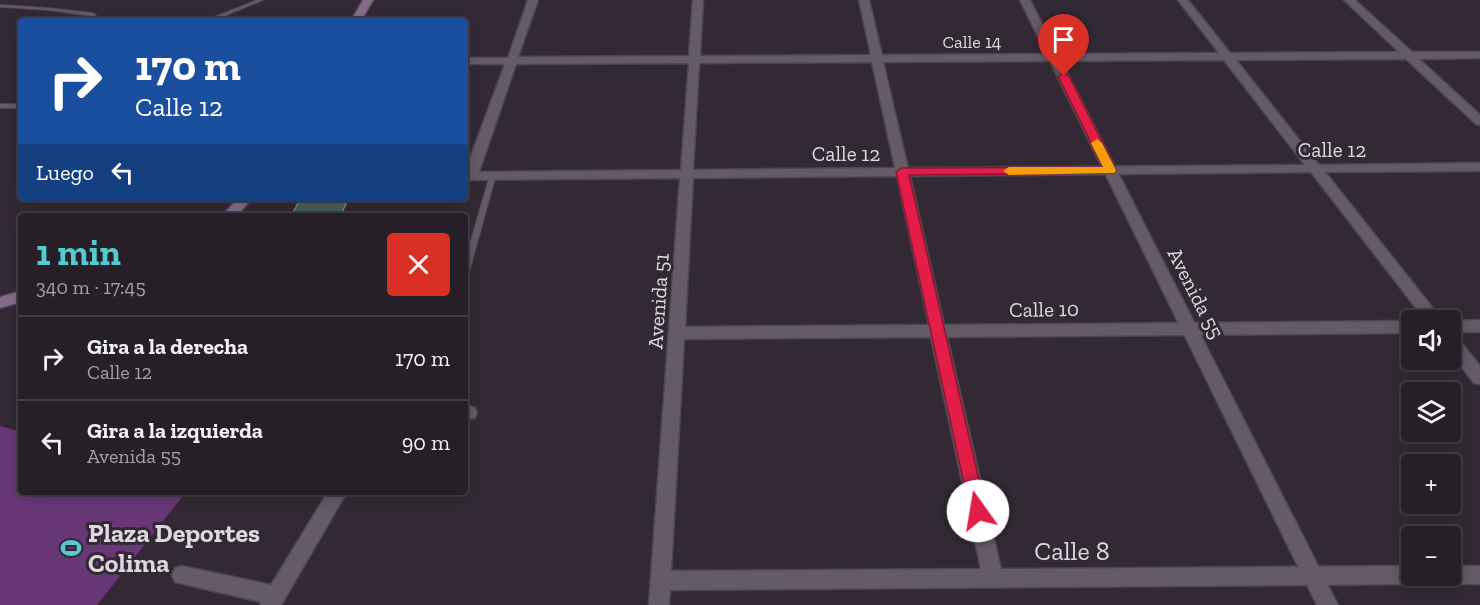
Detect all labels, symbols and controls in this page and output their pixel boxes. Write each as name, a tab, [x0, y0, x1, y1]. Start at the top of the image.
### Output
pin	[1038, 14, 1089, 76]
icon: arrive	[1047, 23, 1080, 56]
street label: Calle 14	[942, 31, 1002, 53]
text: 170 m	[135, 40, 241, 91]
icon: right	[36, 42, 114, 120]
text: Calle 12	[135, 91, 223, 123]
street label: Calle 12	[1298, 137, 1366, 162]
street label: Calle 12	[812, 141, 880, 166]
icon: left	[106, 156, 139, 189]
text: Luego	[36, 159, 94, 186]
text: 1 min	[36, 231, 121, 274]
button: close	[387, 233, 450, 296]
street label: Avenida 55	[1162, 243, 1230, 343]
street label: Avenida 51	[642, 252, 674, 350]
text: 340 m · 17:45	[36, 275, 146, 299]
street label: Calle 10	[1009, 296, 1079, 322]
map controls	[1401, 310, 1461, 586]
button: sound	[1401, 310, 1461, 370]
text: Gira a la derecha	[87, 333, 248, 360]
icon: right	[36, 342, 69, 375]
text: 170 m	[395, 345, 450, 372]
text: Calle 12	[87, 360, 152, 384]
button: layers	[1401, 382, 1461, 442]
text: Gira a la izquierda	[87, 417, 263, 444]
icon: left	[36, 426, 69, 459]
text: 90 m	[402, 429, 450, 456]
text: Avenida 55	[87, 444, 181, 468]
button: +	[1401, 454, 1461, 514]
position arrow	[946, 479, 1010, 543]
place label: Plaza Deportes Colima	[88, 517, 260, 579]
button: −	[1401, 526, 1461, 586]
street label: Calle 8	[1034, 535, 1110, 567]
sports icon: Plaza Deportes Colima	[59, 536, 83, 560]

